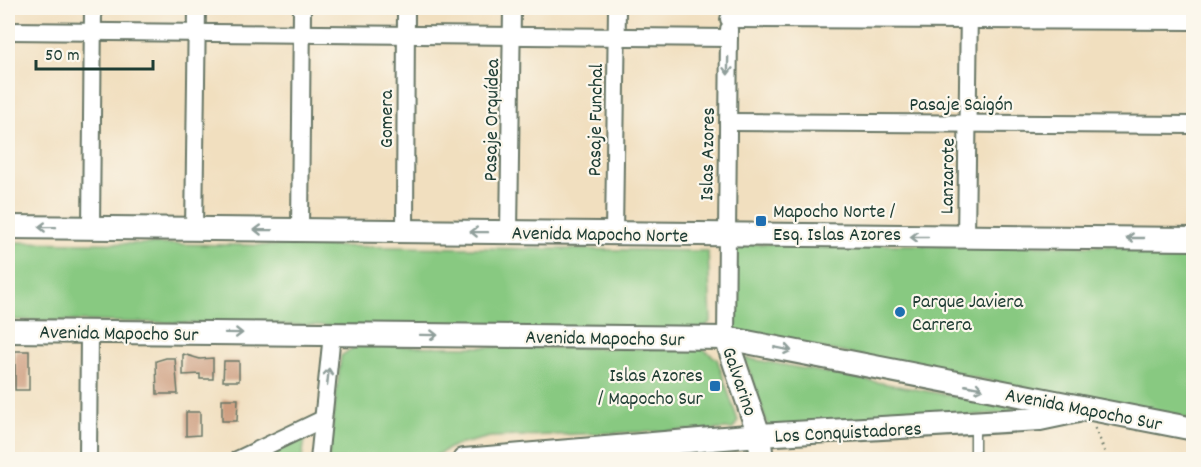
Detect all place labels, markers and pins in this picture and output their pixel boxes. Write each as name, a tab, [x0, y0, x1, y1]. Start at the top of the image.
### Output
place label: Mapocho Norte / Esq. Islas Azores	[773, 199, 901, 250]
marker: Mapocho Norte / Esq. Islas Azores	[754, 214, 768, 228]
place label: Parque Javiera Carrera	[912, 289, 1024, 340]
marker: Parque Javiera Carrera	[893, 305, 907, 319]
place label: Islas Azores / Mapocho Sur	[598, 363, 704, 414]
marker: Islas Azores / Mapocho Sur	[708, 379, 722, 393]

